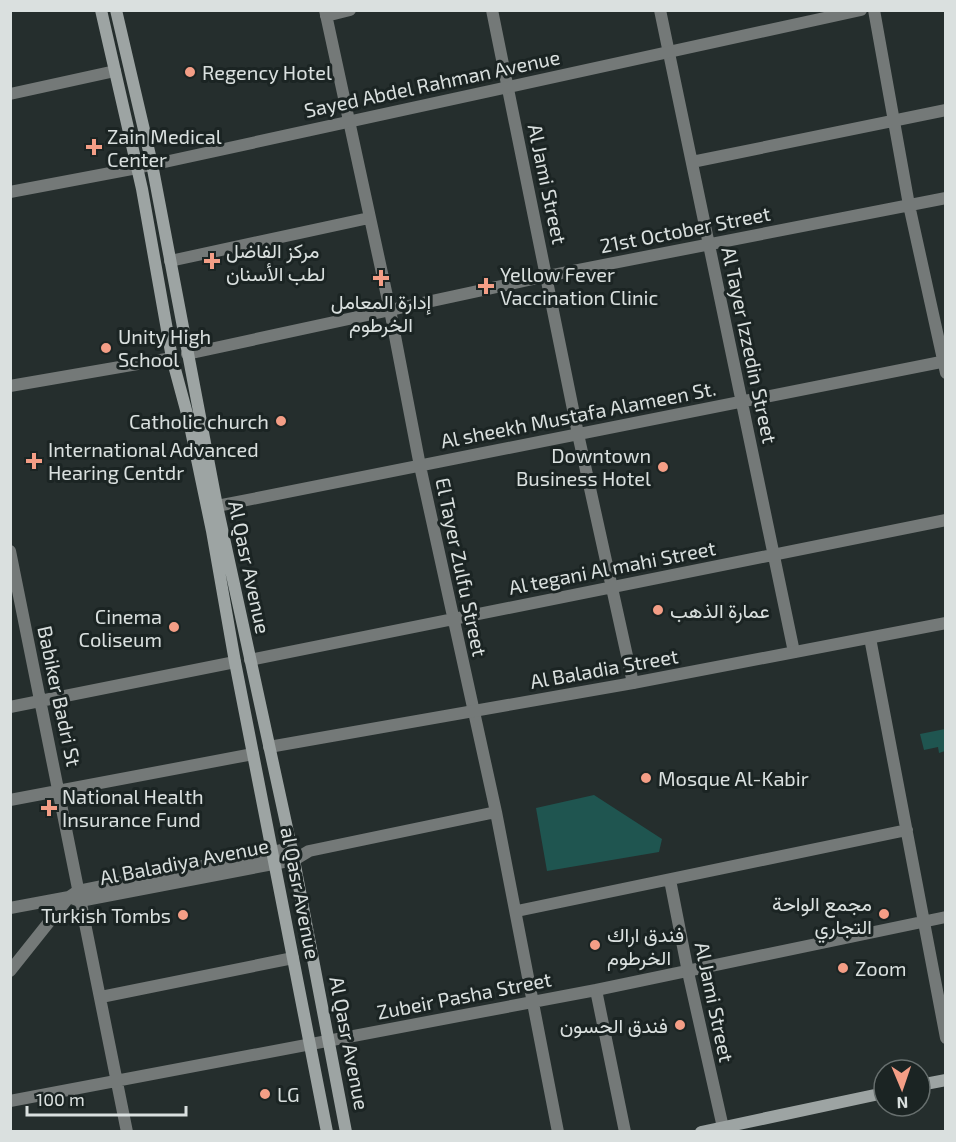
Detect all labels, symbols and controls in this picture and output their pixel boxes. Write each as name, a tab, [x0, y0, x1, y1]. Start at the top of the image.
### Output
street label: Sayed Abdel Rahman Avenue	[302, 44, 562, 122]
place label: Regency Hotel	[202, 60, 332, 84]
marker: Regency Hotel	[183, 65, 197, 79]
street label: Al Jami Street	[524, 122, 573, 247]
place label: Zain Medical Center	[107, 124, 222, 171]
marker: Zain Medical Center	[85, 138, 103, 156]
street label: 21st October Street	[598, 201, 773, 257]
place label: مركز الفاضل لطب الأسنان	[226, 238, 326, 286]
street label: Al Tayer Izzedin Street	[717, 245, 783, 446]
marker: مركز الفاضل لطب الأسنان	[203, 252, 221, 270]
place label: Yellow Fever Vaccination Clinic	[500, 262, 658, 309]
marker: إدارة المعامل الخرطوم	[372, 269, 390, 287]
marker: Yellow Fever Vaccination Clinic	[477, 277, 495, 295]
place label: إدارة المعامل الخرطوم	[331, 289, 432, 338]
place label: Unity High School	[118, 324, 211, 371]
marker: Unity High School	[99, 341, 113, 355]
street label: Al sheekh Mustafa Alameen St.	[438, 376, 718, 452]
place label: Catholic church	[129, 409, 269, 433]
marker: Catholic church	[274, 414, 288, 428]
place label: International Advanced Hearing Centdr	[48, 437, 259, 484]
place label: Downtown Business Hotel	[516, 443, 651, 490]
marker: International Advanced Hearing Centdr	[25, 452, 43, 470]
marker: Downtown Business Hotel	[656, 460, 670, 474]
street label: El Tayer Zulfu Street	[431, 475, 493, 659]
street label: Al Qasr Avenue	[224, 498, 276, 636]
street label: Al tegani Al mahi Street	[506, 535, 718, 599]
place label: عمارة الذهب	[670, 598, 770, 624]
marker: عمارة الذهب	[651, 603, 665, 617]
place label: Cinema Coliseum	[79, 604, 162, 651]
marker: Cinema Coliseum	[167, 620, 181, 634]
street label: Babiker Badri St	[33, 623, 87, 769]
street label: Al Baladia Street	[528, 643, 680, 693]
place label: Mosque Al-Kabir	[658, 766, 809, 790]
marker: Mosque Al-Kabir	[639, 771, 653, 785]
place label: National Health Insurance Fund	[62, 784, 204, 831]
marker: National Health Insurance Fund	[40, 799, 58, 817]
street label: al Qasr Avenue	[276, 825, 326, 961]
street label: Al Baladiya Avenue	[98, 833, 270, 889]
place label: مجمع الواحة التجاري	[772, 891, 872, 944]
place label: Turkish Tombs	[41, 903, 171, 927]
marker: مجمع الواحة التجاري	[877, 907, 891, 921]
marker: Turkish Tombs	[176, 908, 190, 922]
place label: فندق اراك الخرطوم	[607, 922, 684, 971]
marker: فندق اراك الخرطوم	[588, 938, 602, 952]
street label: Al Jami Street	[691, 940, 740, 1065]
place label: Zoom	[855, 956, 907, 980]
marker: Zoom	[836, 961, 850, 975]
street label: Zubeir Pasha Street	[375, 966, 554, 1024]
street label: Al Qasr Avenue	[325, 974, 375, 1112]
place label: فندق الحسون	[560, 1013, 668, 1039]
marker: فندق الحسون	[673, 1018, 687, 1032]
north arrow	[872, 1058, 932, 1118]
scale bar	[27, 1079, 186, 1117]
place label: LG	[277, 1082, 300, 1106]
marker: LG	[258, 1087, 272, 1101]
text: 100 m	[36, 1088, 85, 1110]
text: N	[896, 1094, 909, 1113]

